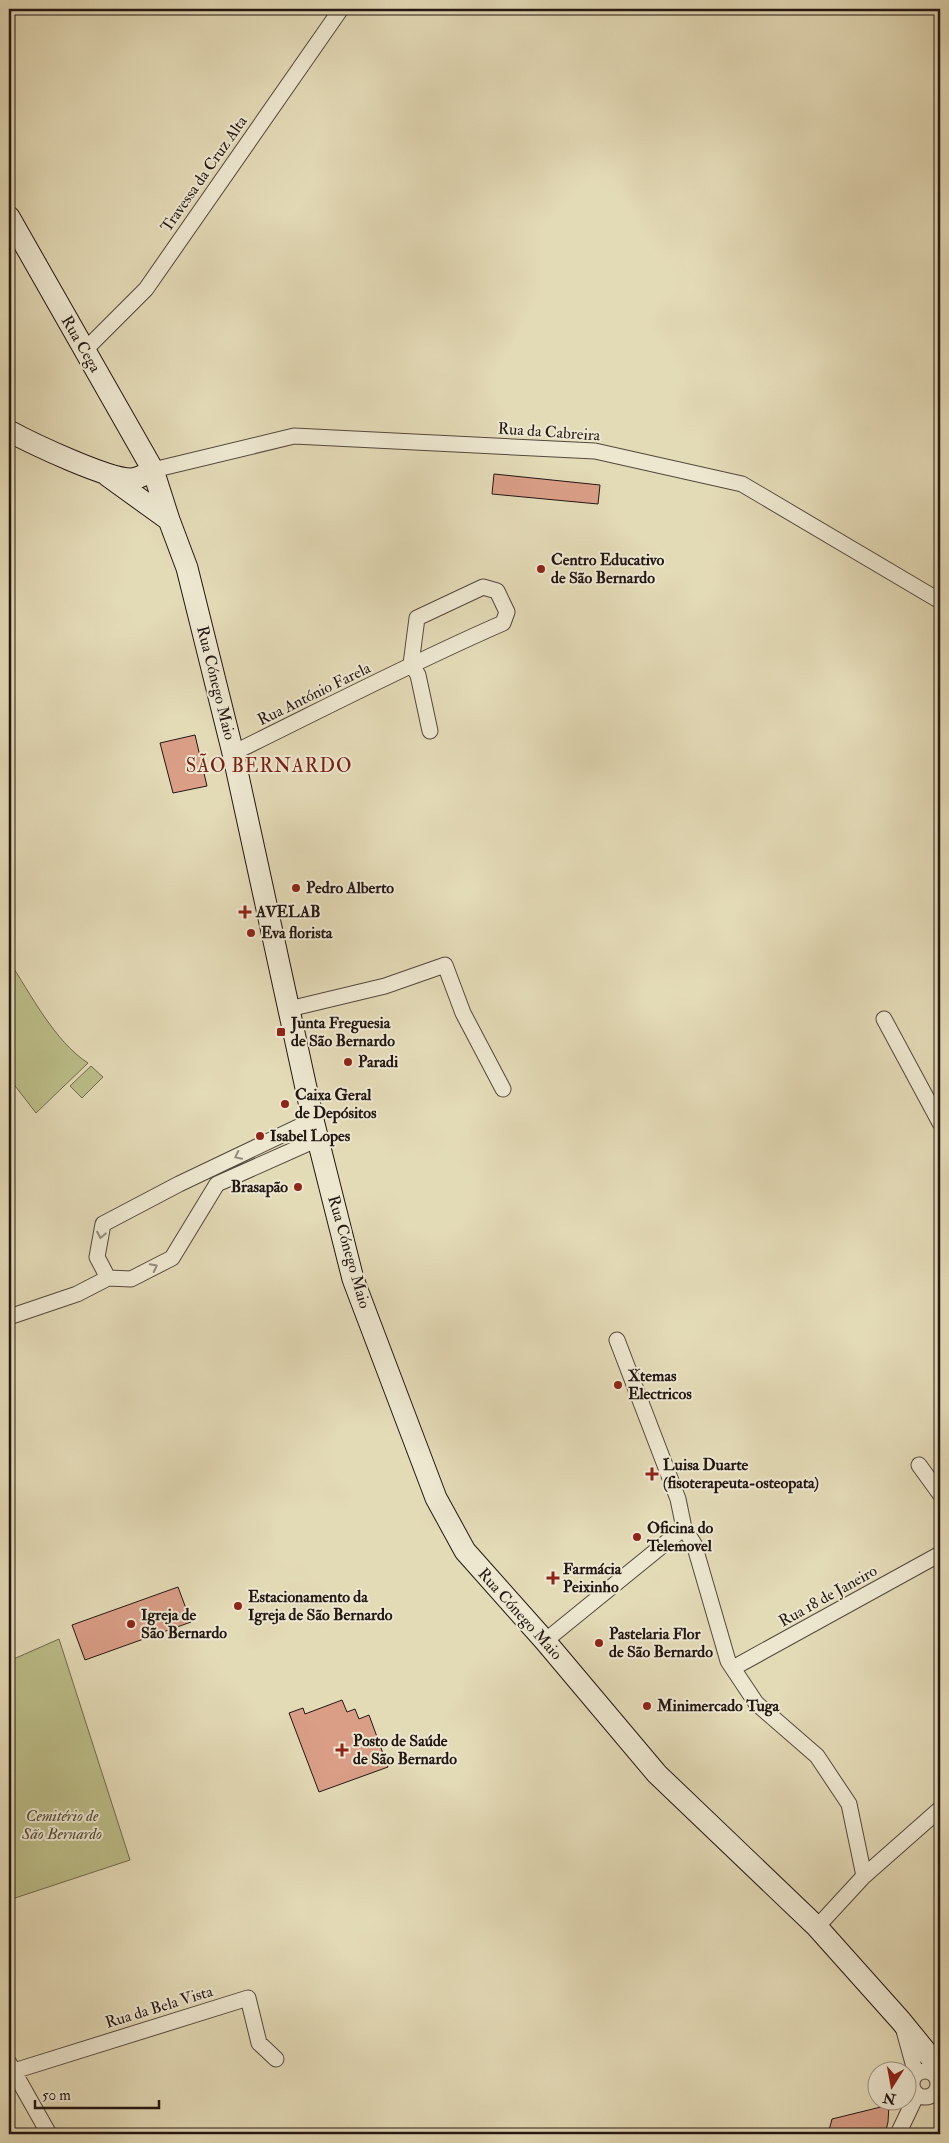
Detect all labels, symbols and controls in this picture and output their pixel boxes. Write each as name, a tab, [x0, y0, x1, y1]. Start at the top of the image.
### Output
street label: Travessa da Cruz Alta	[156, 112, 252, 236]
street label: Rua Cega	[57, 312, 105, 376]
street label: Rua da Cabreira	[497, 418, 601, 446]
place label: Centro Educativo de São Bernardo	[551, 550, 665, 588]
marker: Centro Educativo de São Bernardo	[535, 563, 547, 575]
street label: Rua Cónego Maio	[192, 624, 240, 742]
street label: Rua António Farela	[254, 658, 374, 730]
district label: SÃO BERNARDO	[186, 752, 352, 778]
place label: Pedro Alberto	[306, 878, 394, 898]
marker: Pedro Alberto	[290, 882, 302, 894]
place label: AVELAB	[255, 902, 321, 922]
marker: AVELAB	[238, 905, 252, 919]
place label: Eva florista	[261, 923, 333, 943]
marker: Eva florista	[245, 927, 257, 939]
place label: Junta Freguesia de São Bernardo	[290, 1013, 395, 1051]
marker: Junta Freguesia de São Bernardo	[275, 1026, 287, 1038]
place label: Paradi	[358, 1052, 399, 1072]
marker: Paradi	[342, 1056, 354, 1068]
place label: Caixa Geral de Depósitos	[295, 1085, 377, 1124]
marker: Caixa Geral de Depósitos	[279, 1098, 291, 1110]
place label: Isabel Lopes	[270, 1126, 351, 1147]
marker: Isabel Lopes	[254, 1130, 266, 1142]
one-way arrow	[234, 1149, 243, 1159]
place label: Brasapão	[231, 1177, 288, 1198]
marker: Brasapão	[292, 1181, 304, 1193]
street label: Rua Cónego Maio	[323, 1193, 375, 1311]
one-way arrow	[96, 1231, 107, 1240]
one-way arrow	[149, 1263, 158, 1273]
place label: Xtemas Electricos	[628, 1366, 692, 1404]
marker: Xtemas Electricos	[612, 1379, 624, 1391]
place label: Luisa Duarte (fisoterapeuta-osteopata)	[663, 1455, 819, 1494]
marker: Luisa Duarte (fisoterapeuta-osteopata)	[645, 1467, 659, 1481]
place label: Oficina do Telemovel	[646, 1518, 714, 1556]
marker: Oficina do Telemovel	[631, 1531, 643, 1543]
place label: Farmácia Peixinho	[563, 1559, 622, 1597]
street label: Rua 18 de Janeiro	[775, 1561, 881, 1632]
street label: Rua Cónego Maio	[474, 1564, 567, 1664]
marker: Farmácia Peixinho	[547, 1572, 559, 1584]
place label: Estacionamento da Igreja de São Bernardo	[248, 1587, 393, 1626]
marker: Estacionamento da Igreja de São Bernardo	[232, 1600, 244, 1612]
place label: Igreja de São Bernardo	[141, 1605, 227, 1643]
marker: Igreja de São Bernardo	[125, 1618, 137, 1630]
place label: Pastelaria Flor de São Bernardo	[609, 1624, 713, 1662]
marker: Pastelaria Flor de São Bernardo	[593, 1637, 605, 1649]
place label: Minimercado Tuga	[656, 1696, 780, 1717]
marker: Minimercado Tuga	[641, 1700, 653, 1712]
place label: Posto de Saúde de São Bernardo	[353, 1731, 457, 1769]
marker: Posto de Saúde de São Bernardo	[335, 1743, 349, 1757]
park label: Cemitério de São Bernardo	[21, 1806, 102, 1844]
street label: Rua da Bela Vista	[103, 1981, 216, 2033]
north arrow	[866, 2060, 916, 2110]
scale bar	[35, 2078, 159, 2110]
text: 50 m	[42, 2086, 71, 2105]
text: N	[881, 2089, 898, 2108]

